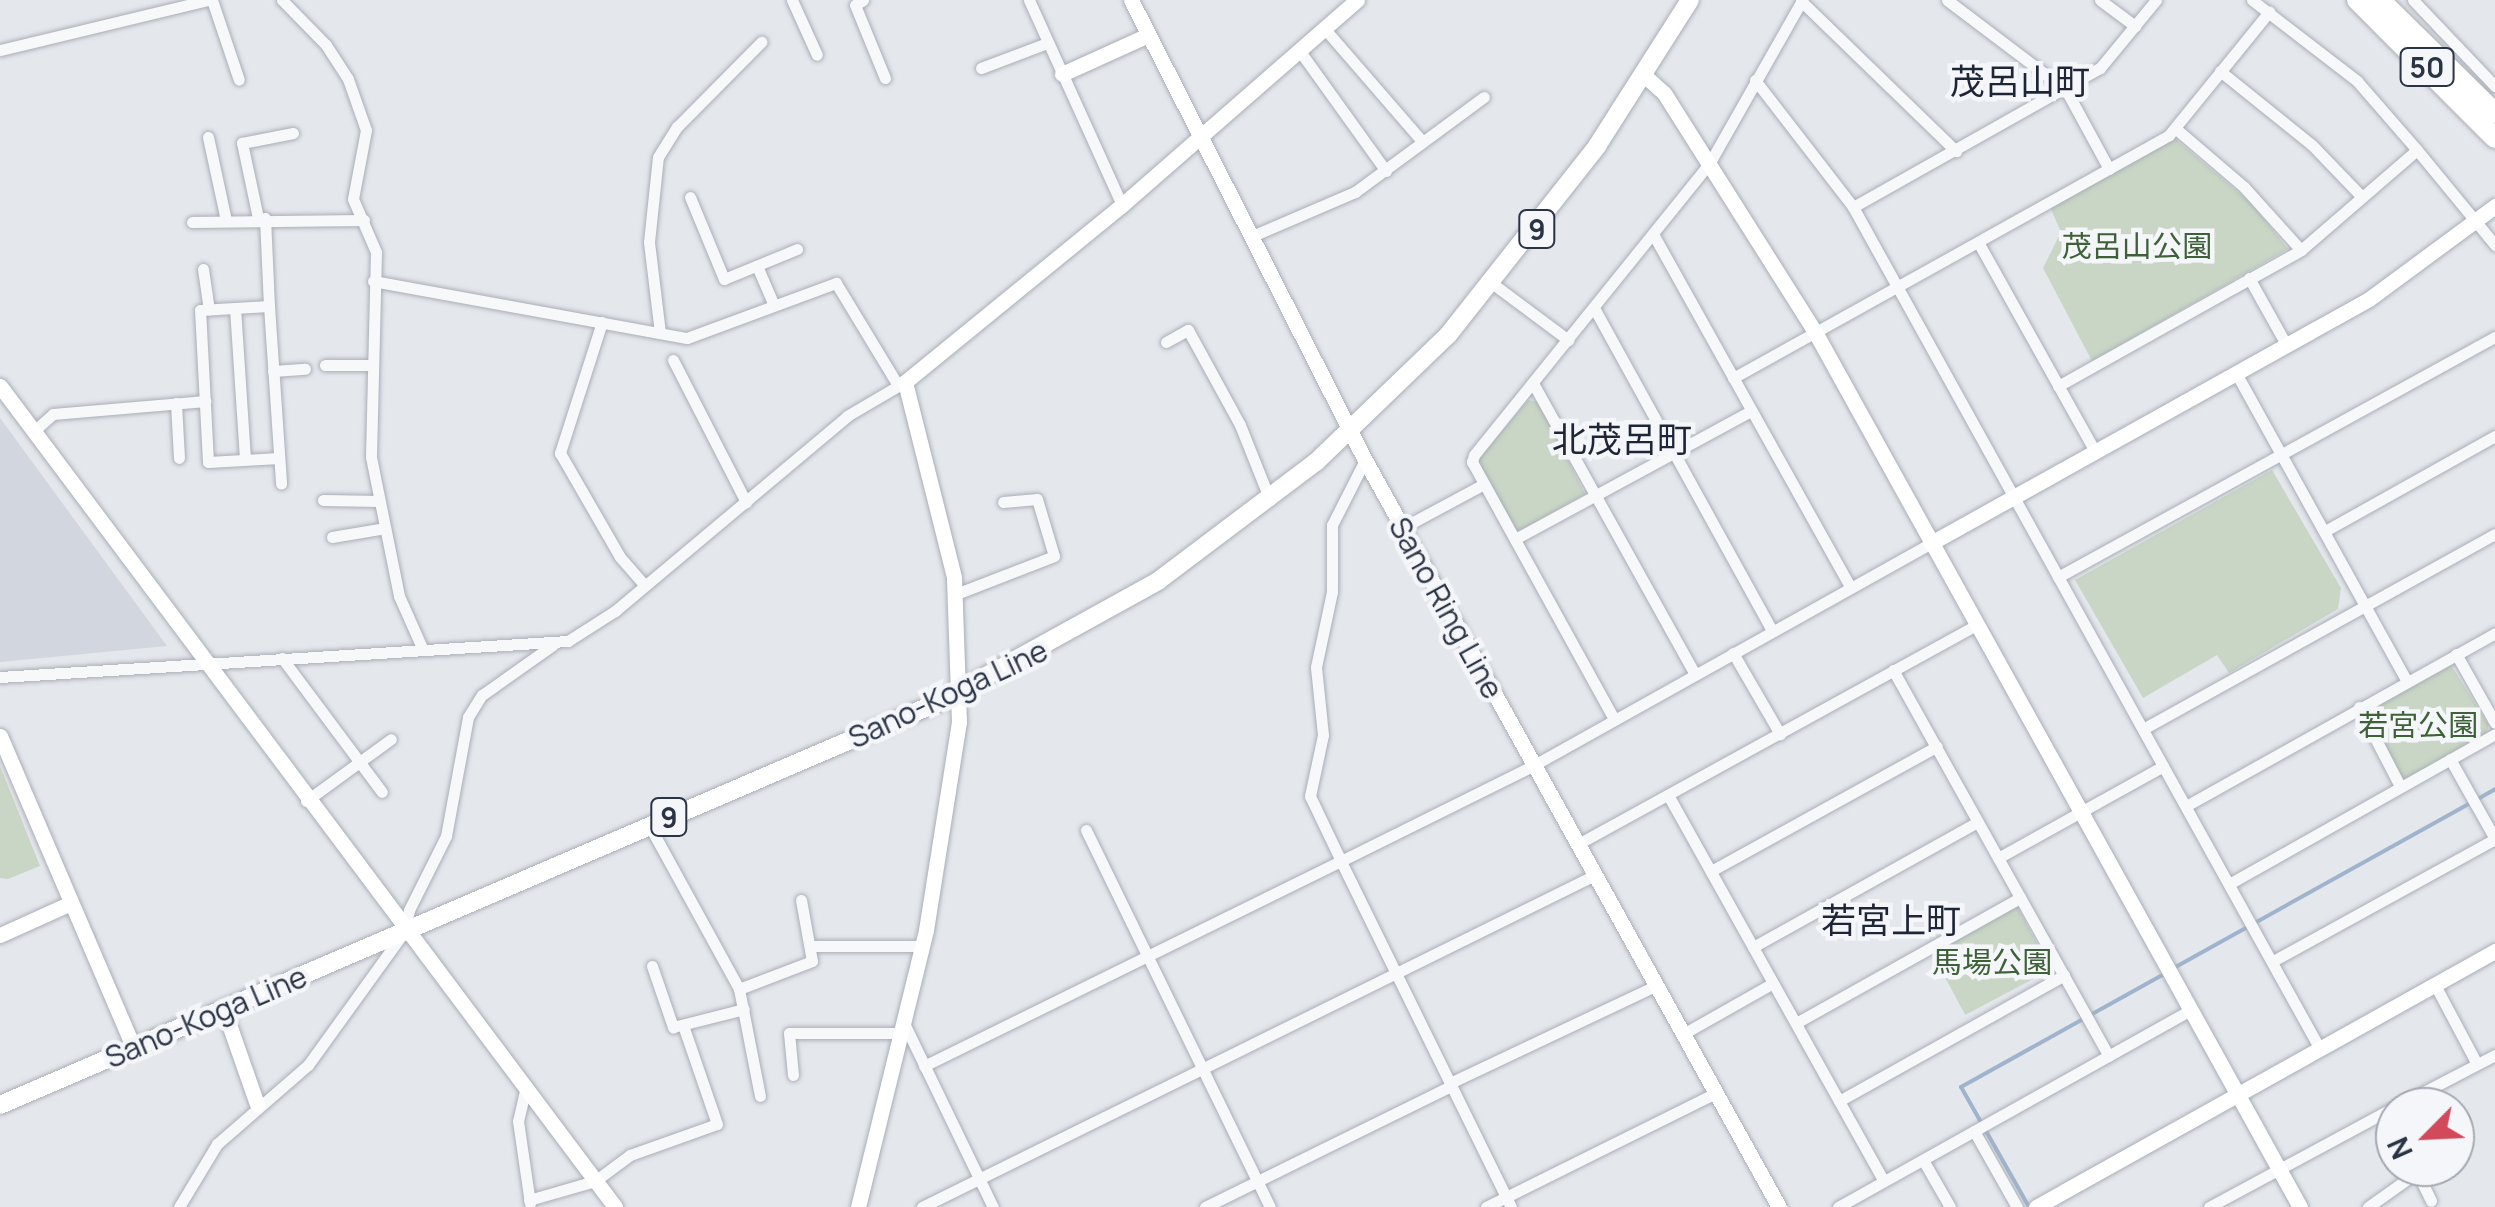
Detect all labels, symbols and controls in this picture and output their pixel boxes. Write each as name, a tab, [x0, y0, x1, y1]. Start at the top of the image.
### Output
road number: 50	[2400, 44, 2454, 90]
district label: 茂呂山町	[1950, 60, 2090, 102]
road number: 9	[1517, 206, 1557, 252]
park label: 茂呂山公園	[2062, 228, 2212, 264]
district label: 北茂呂町	[1552, 418, 1692, 460]
street label: Sano Ring Line	[1381, 511, 1511, 705]
street label: Sano-Koga Line	[843, 632, 1053, 756]
park label: 若宮公園	[2358, 707, 2478, 743]
road number: 9	[649, 794, 689, 840]
district label: 若宮上町	[1821, 899, 1961, 941]
park label: 馬場公園	[1932, 944, 2052, 980]
street label: Sano-Koga Line	[100, 958, 312, 1076]
north arrow	[2375, 1087, 2475, 1187]
text: N	[2378, 1131, 2421, 1165]

